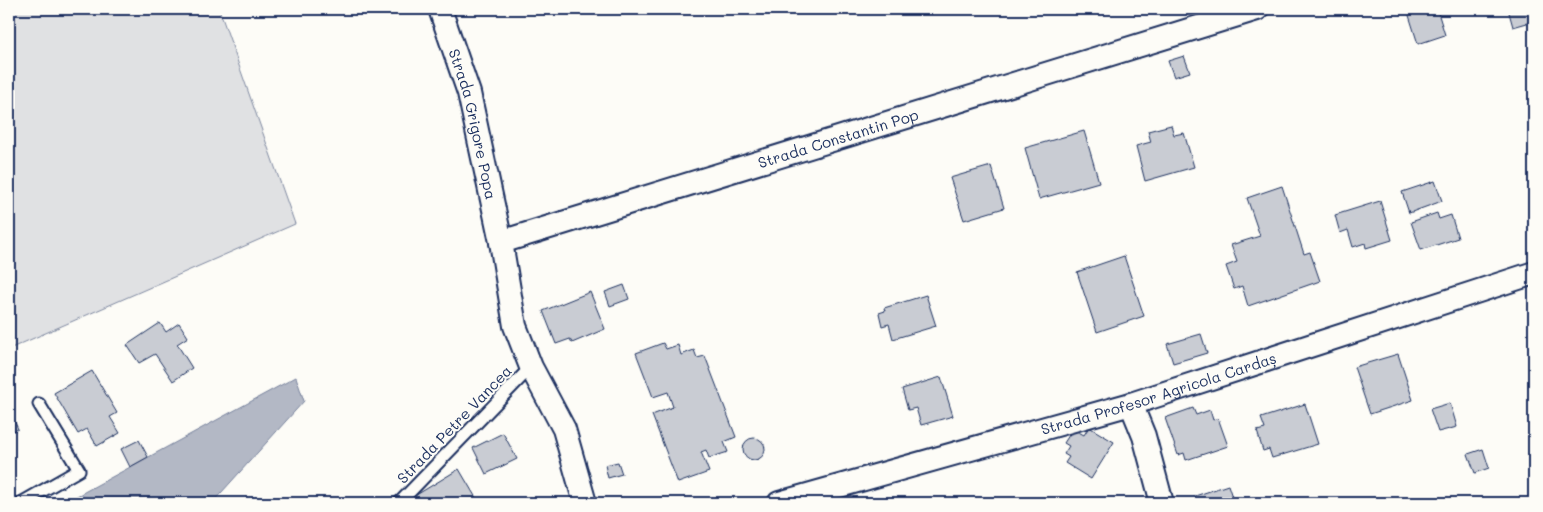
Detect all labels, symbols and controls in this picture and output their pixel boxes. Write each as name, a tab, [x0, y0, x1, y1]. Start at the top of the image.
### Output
street label: Strada Grigore Popa	[444, 46, 502, 201]
street label: Strada Constantin Pop	[755, 104, 921, 172]
street label: Strada Profesor Agricola Cardaș	[1038, 347, 1279, 439]
street label: Strada Petre Vancea	[392, 361, 516, 487]

